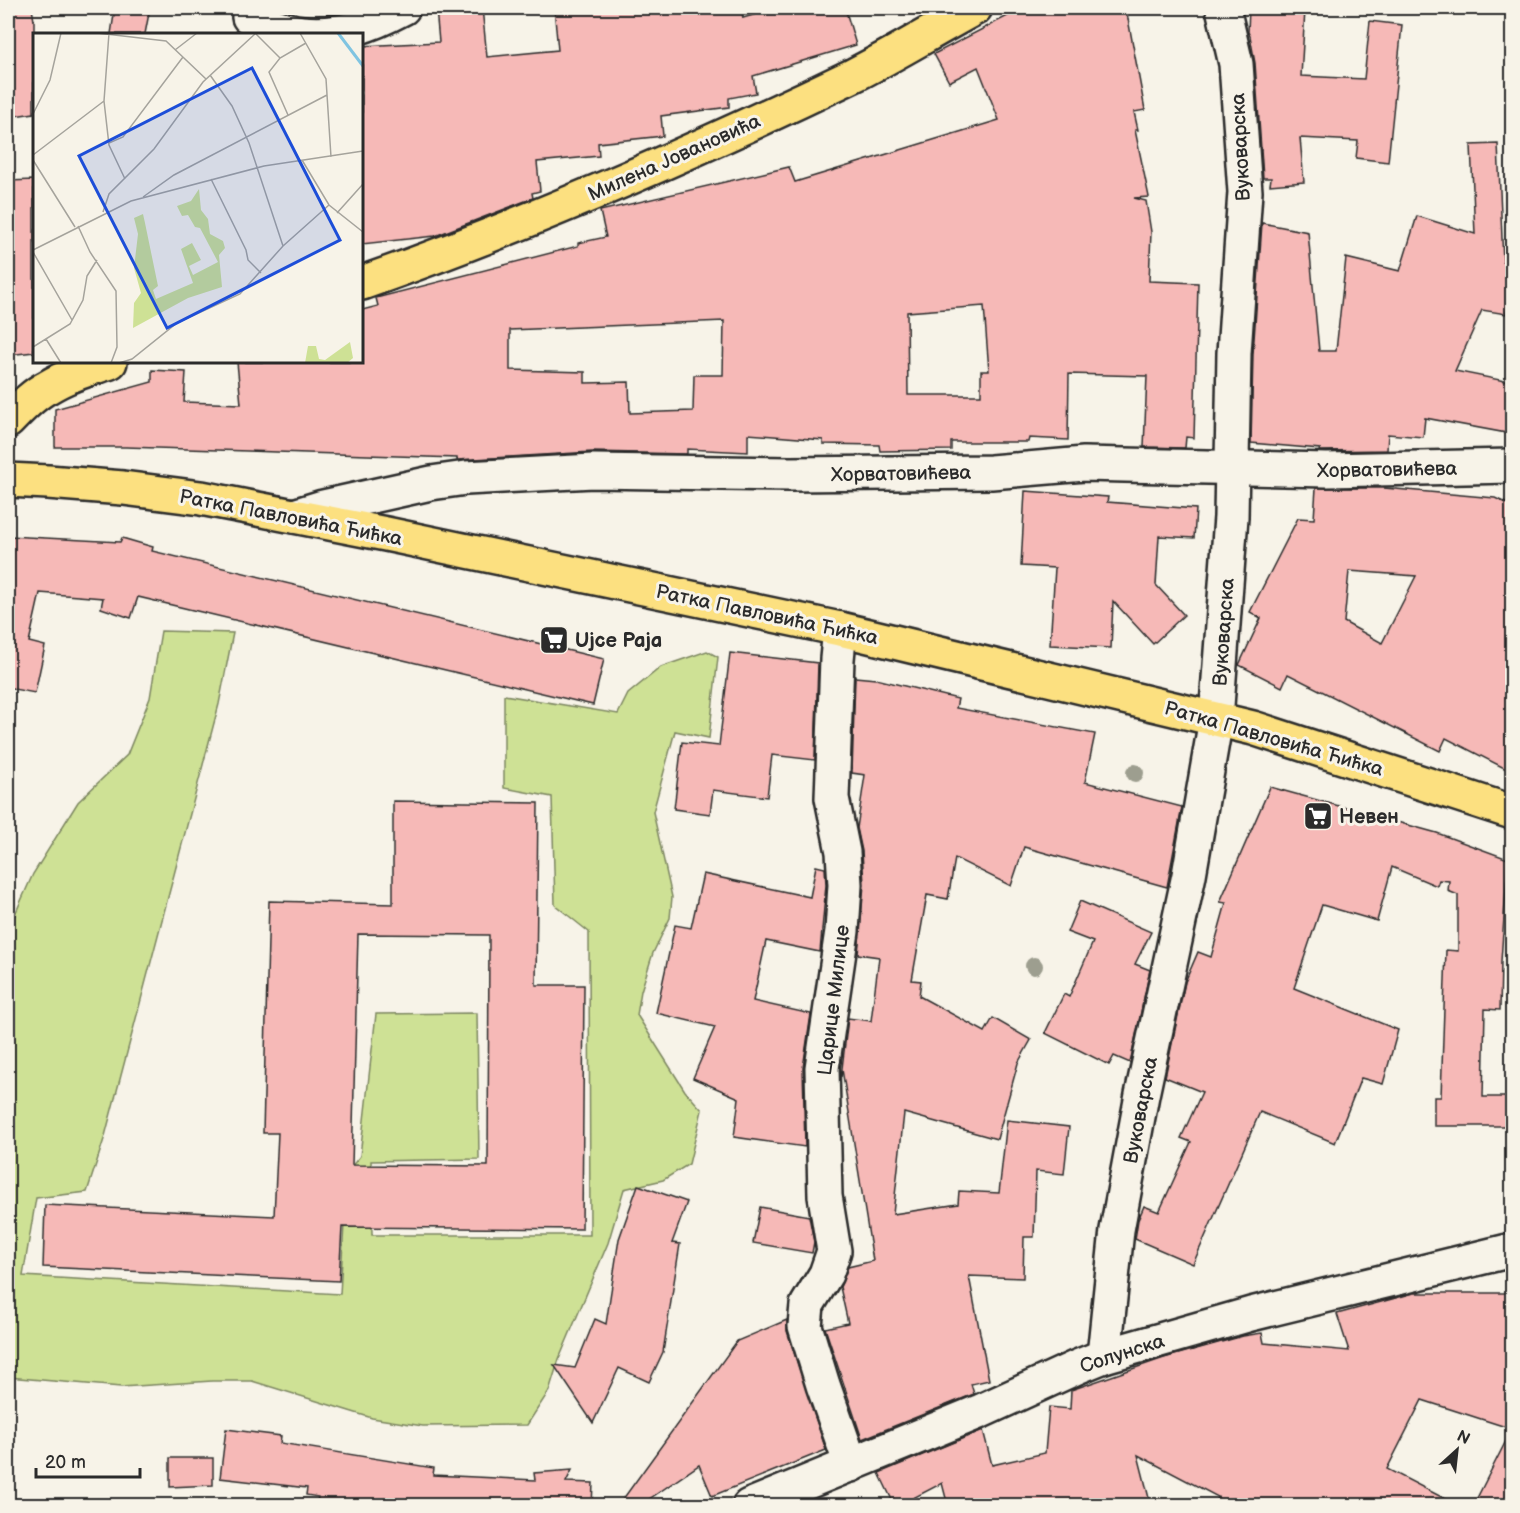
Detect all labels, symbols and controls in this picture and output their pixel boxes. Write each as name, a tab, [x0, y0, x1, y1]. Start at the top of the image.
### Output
inset map	[33, 33, 363, 363]
street label: Вуковарска	[1226, 92, 1256, 202]
street label: Милена Јовановића	[584, 109, 765, 207]
street label: Хорватовићева	[1317, 457, 1458, 483]
street label: Хорватовићева	[831, 461, 972, 487]
street label: Ратка Павловића Ћићка	[177, 485, 405, 551]
street label: Вуковарска	[1208, 577, 1240, 687]
street label: Ратка Павловића Ћићка	[653, 580, 880, 650]
supermarket icon: Ujce Paja	[538, 624, 570, 656]
place label: Ujce Paja	[575, 629, 662, 653]
street label: Ратка Павловића Ћићка	[1161, 696, 1386, 782]
supermarket icon: Невен	[1302, 800, 1334, 832]
place label: Невен	[1339, 805, 1399, 829]
street label: Царице Милице	[813, 924, 855, 1077]
street label: Вуковарска	[1119, 1055, 1163, 1166]
street label: Солунска	[1077, 1329, 1168, 1379]
north arrow	[1427, 1420, 1487, 1480]
text: N	[1453, 1427, 1473, 1449]
scale bar	[36, 1441, 140, 1479]
text: 20 m	[45, 1452, 86, 1473]

